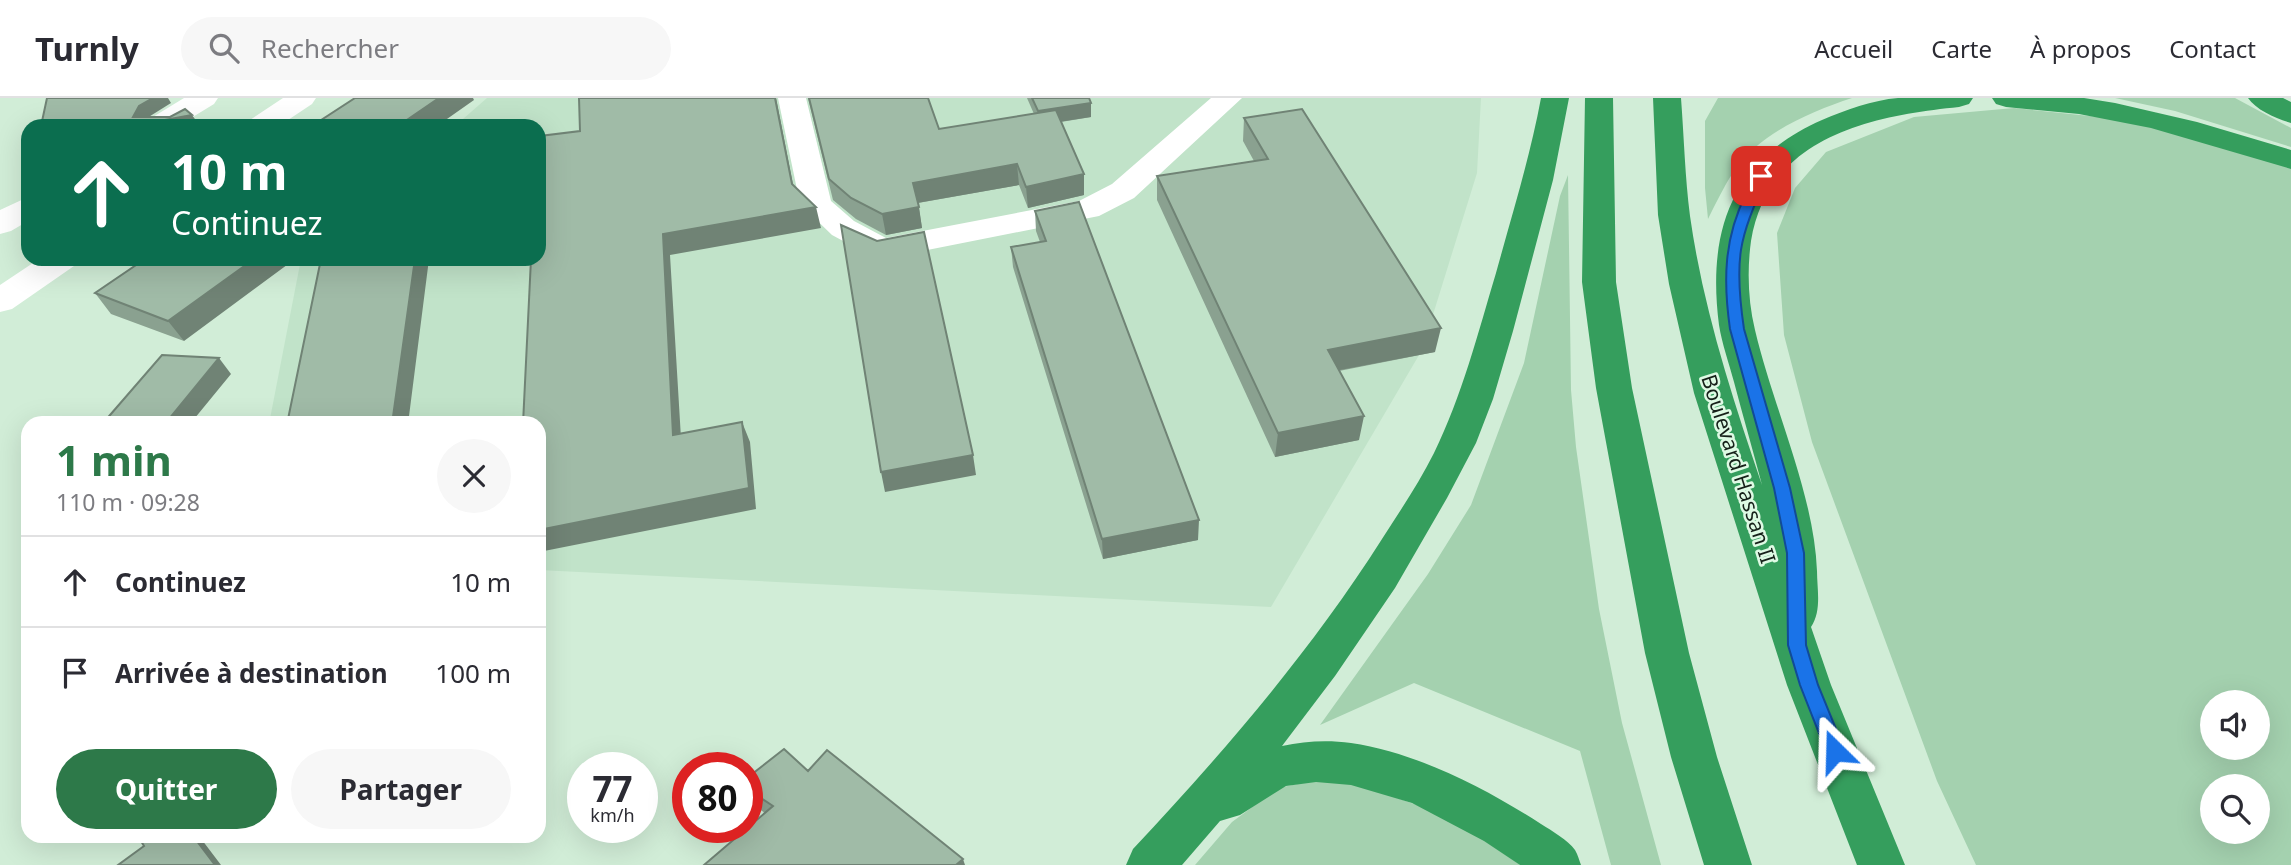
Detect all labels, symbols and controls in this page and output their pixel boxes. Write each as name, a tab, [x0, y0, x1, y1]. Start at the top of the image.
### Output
search box	[181, 17, 671, 80]
text: Turnly	[35, 26, 139, 71]
icon: search	[205, 29, 243, 67]
text: Rechercher	[261, 30, 399, 66]
text: Accueil	[1814, 32, 1893, 65]
text: Carte	[1931, 32, 1992, 65]
text: À propos	[2030, 32, 2131, 65]
text: Contact	[2169, 32, 2256, 65]
text: 10 m	[171, 138, 288, 204]
pin	[1731, 146, 1791, 206]
icon: ahead	[56, 147, 147, 238]
icon: arrive	[1742, 157, 1780, 195]
text: Continuez	[171, 201, 323, 244]
street label: Boulevard Hassan II	[1695, 371, 1783, 567]
text: 1 min	[56, 431, 172, 488]
button: close	[437, 439, 511, 513]
text: 110 m · 09:28	[56, 486, 200, 518]
icon: ahead	[56, 563, 94, 601]
text: Continuez	[115, 564, 246, 600]
text: 10 m	[450, 564, 511, 600]
icon: arrive	[56, 654, 94, 692]
text: Arrivée à destination	[115, 655, 388, 691]
text: 100 m	[435, 655, 511, 691]
map controls	[2200, 690, 2270, 844]
button: sound	[2200, 690, 2270, 760]
position arrow	[1798, 714, 1872, 788]
button: Quitter	[56, 749, 277, 829]
button: Partager	[291, 749, 511, 829]
speed limit sign: 80	[672, 752, 763, 843]
text: 77	[592, 765, 633, 812]
button: search	[2200, 774, 2270, 844]
text: km/h	[590, 803, 635, 827]

